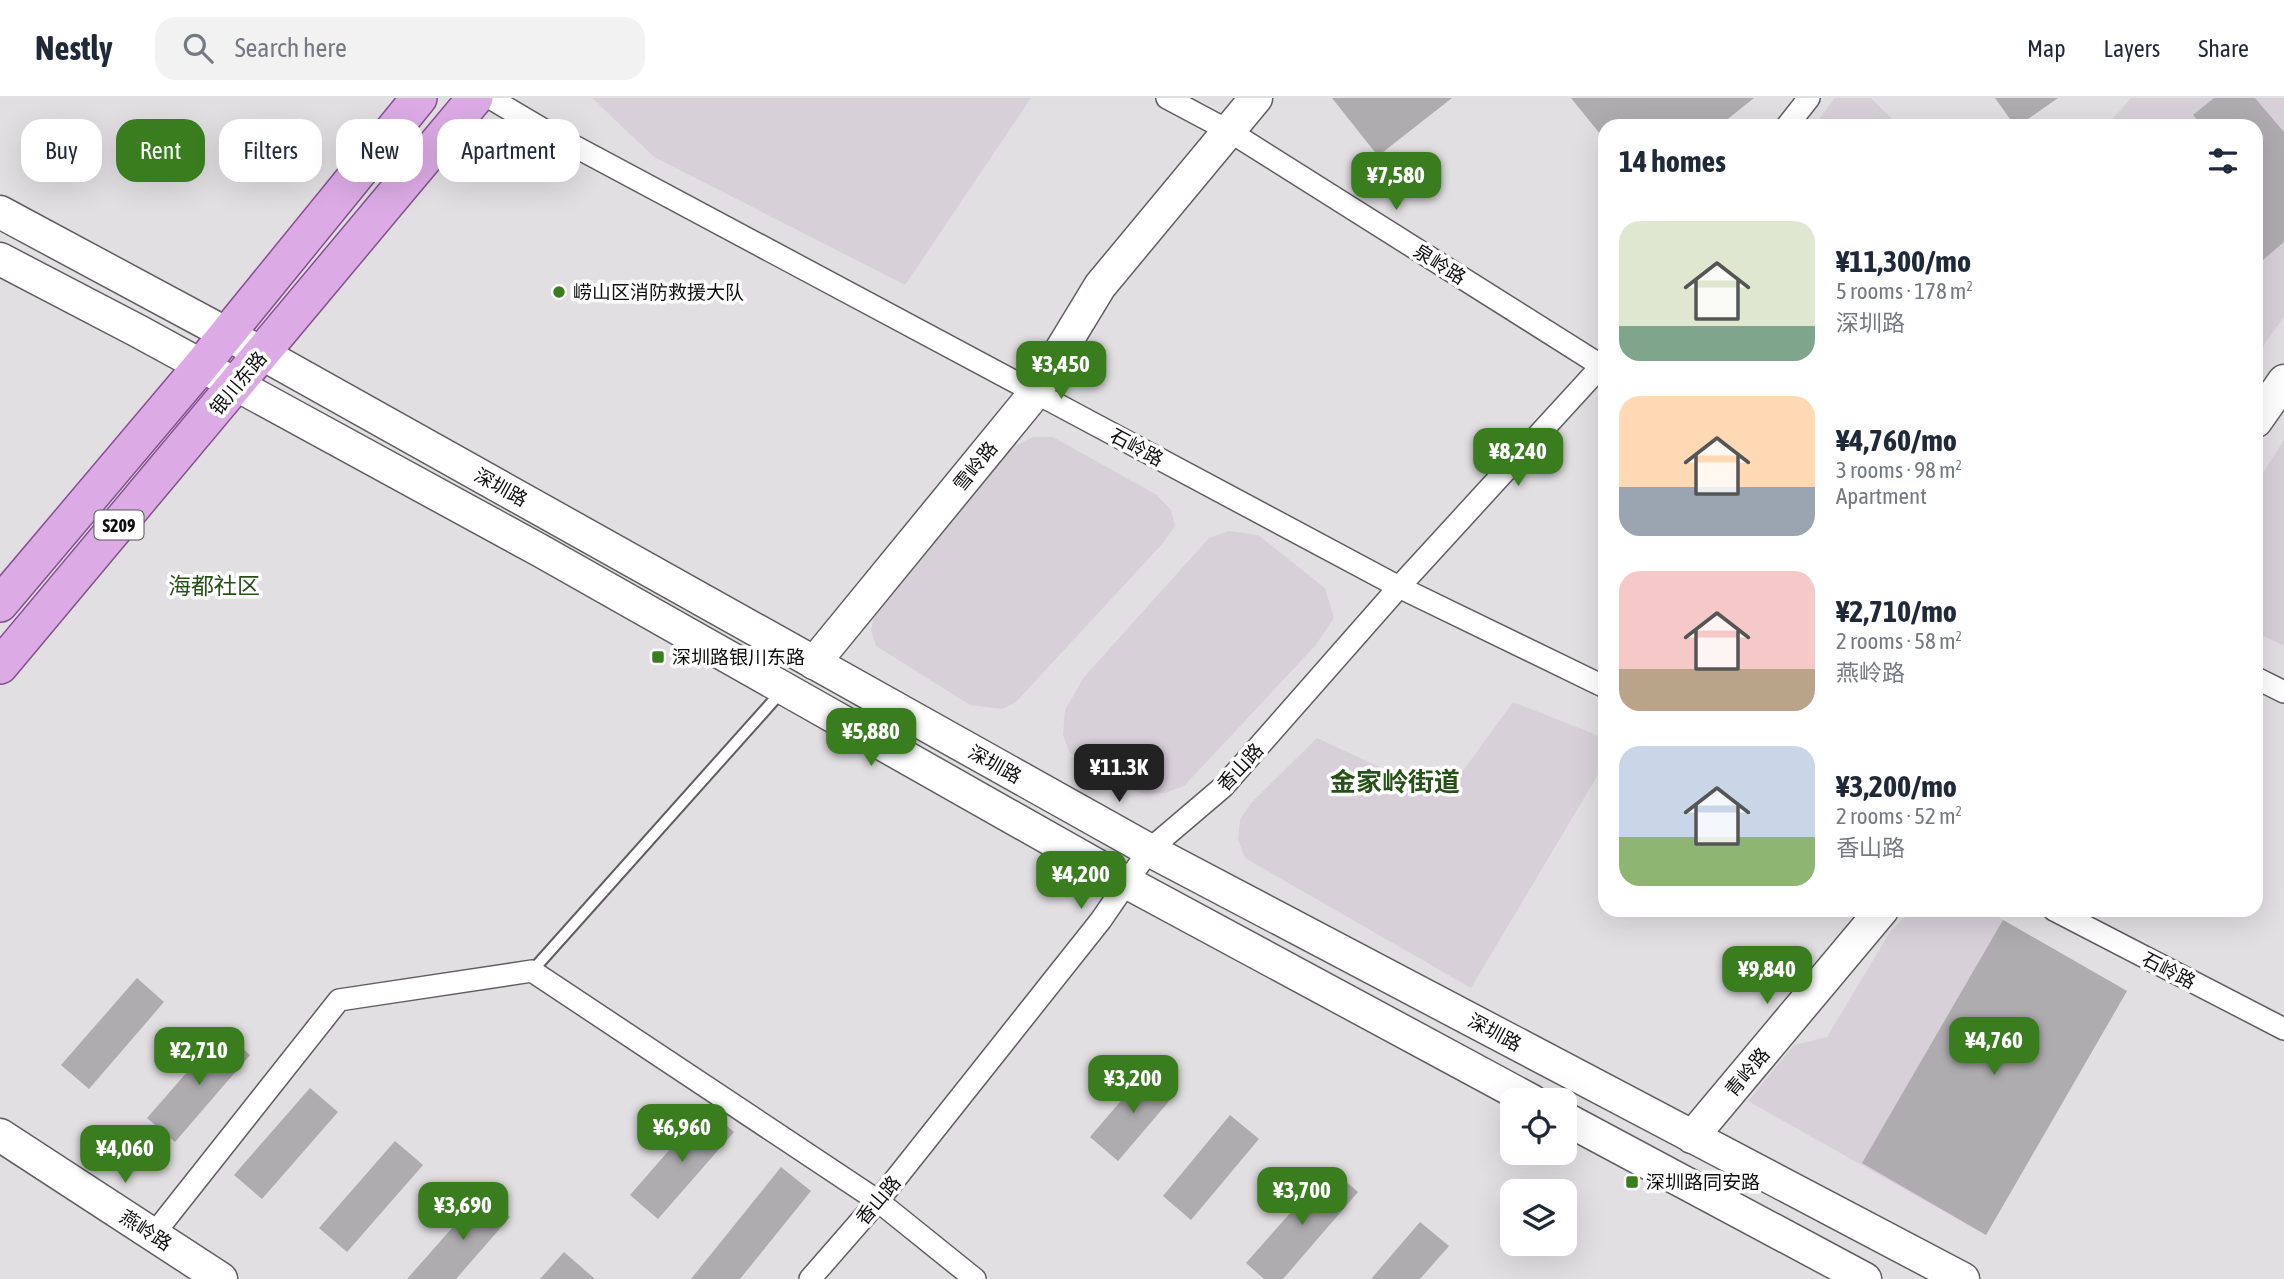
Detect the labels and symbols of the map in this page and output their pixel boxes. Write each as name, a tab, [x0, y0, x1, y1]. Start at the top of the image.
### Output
pin: ¥7,580	[1339, 152, 1453, 212]
street label: 泉岭路	[1410, 240, 1470, 288]
place label: 崂山区消防救援大队	[573, 281, 744, 303]
marker: 崂山区消防救援大队	[551, 284, 567, 300]
pin: ¥3,450	[1004, 342, 1118, 401]
street label: 银川东路	[205, 347, 271, 419]
street label: 石岭路	[1107, 424, 1167, 470]
pin: ¥8,240	[1461, 428, 1575, 488]
street label: 雪岭路	[949, 437, 1001, 495]
street label: 深圳路	[471, 464, 531, 510]
road number: S209	[94, 510, 144, 540]
district label: 海都社区	[168, 573, 260, 599]
place label: 深圳路银川东路	[672, 646, 805, 668]
marker: 深圳路银川东路	[650, 649, 666, 665]
pin: ¥5,880	[814, 708, 928, 768]
street label: 香山路	[1213, 739, 1267, 795]
street label: 深圳路	[965, 741, 1025, 787]
pin: ¥11.3K	[1062, 744, 1176, 804]
district label: 金家岭街道	[1330, 767, 1460, 797]
pin: ¥4,200	[1024, 852, 1138, 911]
pin: ¥9,840	[1710, 946, 1824, 1006]
street label: 石岭路	[2139, 947, 2199, 993]
street label: 深圳路	[1465, 1009, 1525, 1055]
pin: ¥4,760	[1937, 1018, 2051, 1077]
pin: ¥2,710	[142, 1028, 256, 1087]
street label: 青岭路	[1720, 1043, 1774, 1101]
pin: ¥3,200	[1076, 1056, 1190, 1115]
pin: ¥6,960	[625, 1104, 739, 1164]
pin: ¥4,060	[68, 1126, 182, 1185]
pin: ¥3,700	[1245, 1168, 1359, 1227]
street label: 香山路	[851, 1171, 905, 1229]
place label: 深圳路同安路	[1646, 1171, 1760, 1193]
marker: 深圳路同安路	[1624, 1174, 1640, 1190]
pin: ¥3,690	[406, 1182, 520, 1242]
street label: 燕岭路	[116, 1205, 176, 1255]

